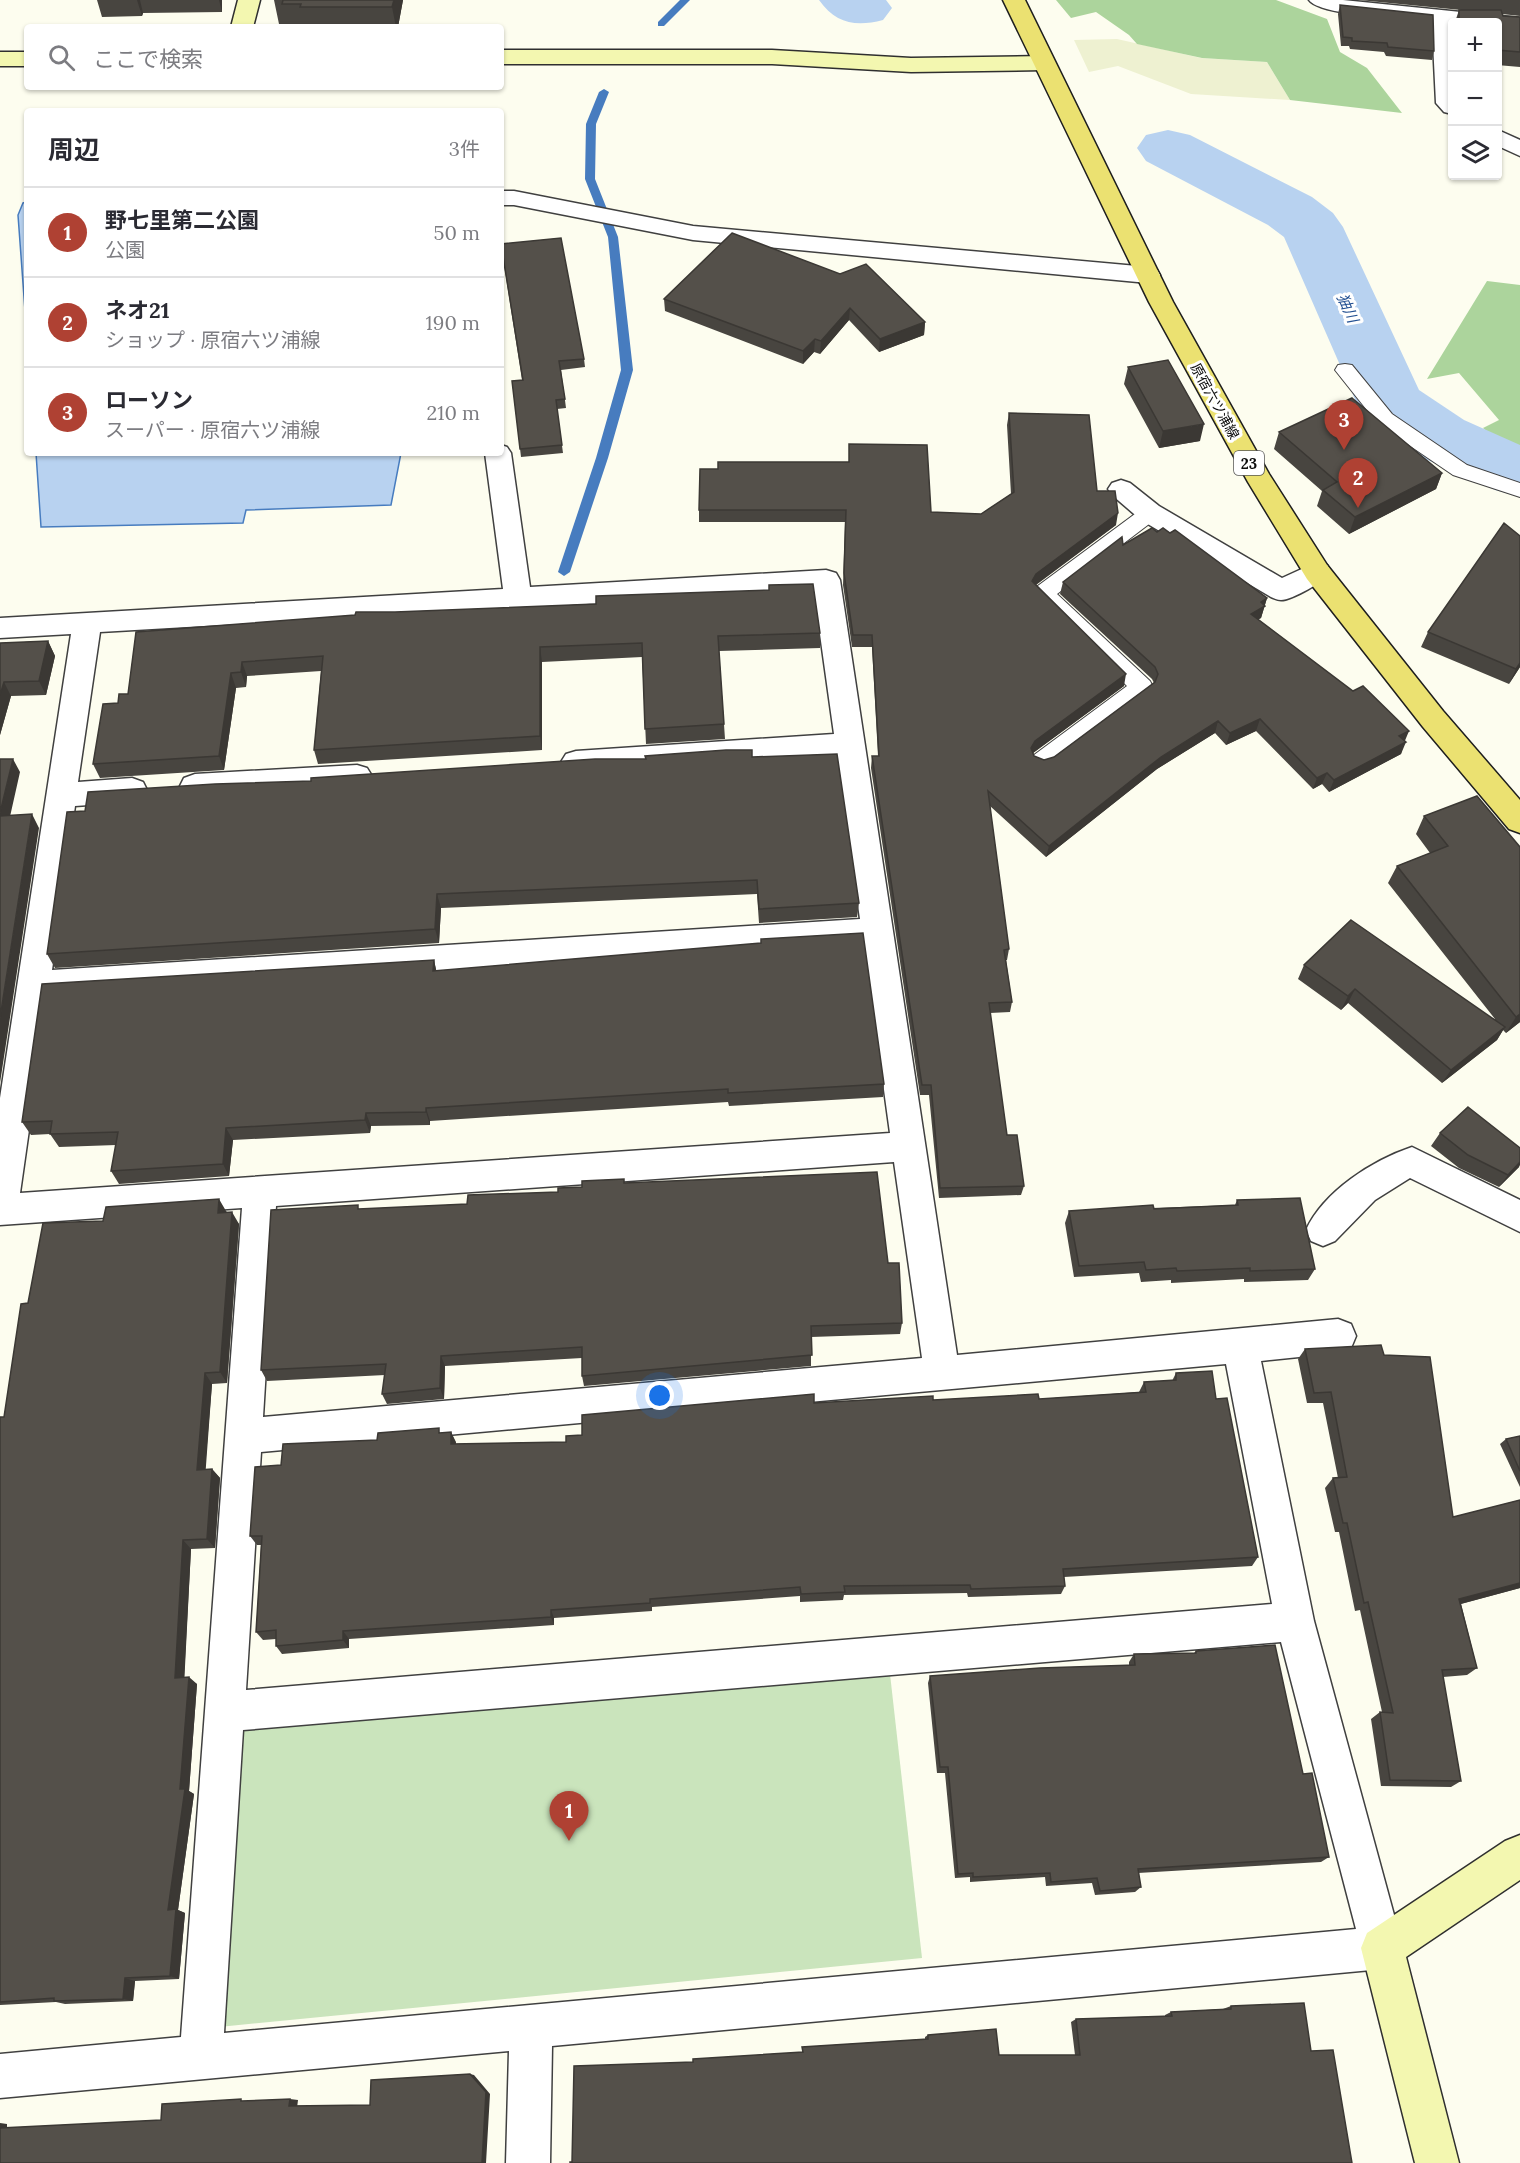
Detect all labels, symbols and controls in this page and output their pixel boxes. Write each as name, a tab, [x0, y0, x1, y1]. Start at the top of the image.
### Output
map controls	[1448, 18, 1502, 180]
button: +	[1448, 18, 1502, 72]
search box	[24, 24, 504, 90]
icon: search	[45, 41, 78, 74]
text: ここで検索	[93, 45, 203, 73]
button: −	[1448, 72, 1502, 126]
button: layers	[1448, 126, 1502, 180]
text: 周辺	[48, 133, 100, 166]
text: 3件	[449, 136, 480, 161]
text: 野七里第二公園	[105, 206, 259, 234]
text: 1	[63, 220, 72, 245]
text: 50 m	[434, 220, 480, 245]
text: 公園	[105, 237, 145, 262]
water label: 㹨川	[1333, 290, 1364, 327]
text: ネオ21	[105, 296, 170, 324]
text: 2	[62, 310, 73, 335]
text: 190 m	[426, 310, 480, 335]
text: ショップ · 原宿六ツ浦線	[105, 327, 321, 352]
street label: 原宿六ツ浦線	[1187, 360, 1243, 442]
text: ローソン	[105, 386, 193, 414]
text: 3	[62, 400, 73, 425]
text: 210 m	[426, 400, 480, 425]
pin: 3	[1324, 400, 1364, 450]
text: スーパー · 原宿六ツ浦線	[105, 417, 320, 442]
road number: 23	[1234, 451, 1264, 475]
pin: 2	[1338, 458, 1378, 508]
your location	[645, 1381, 674, 1410]
pin: 1	[550, 1792, 588, 1841]

